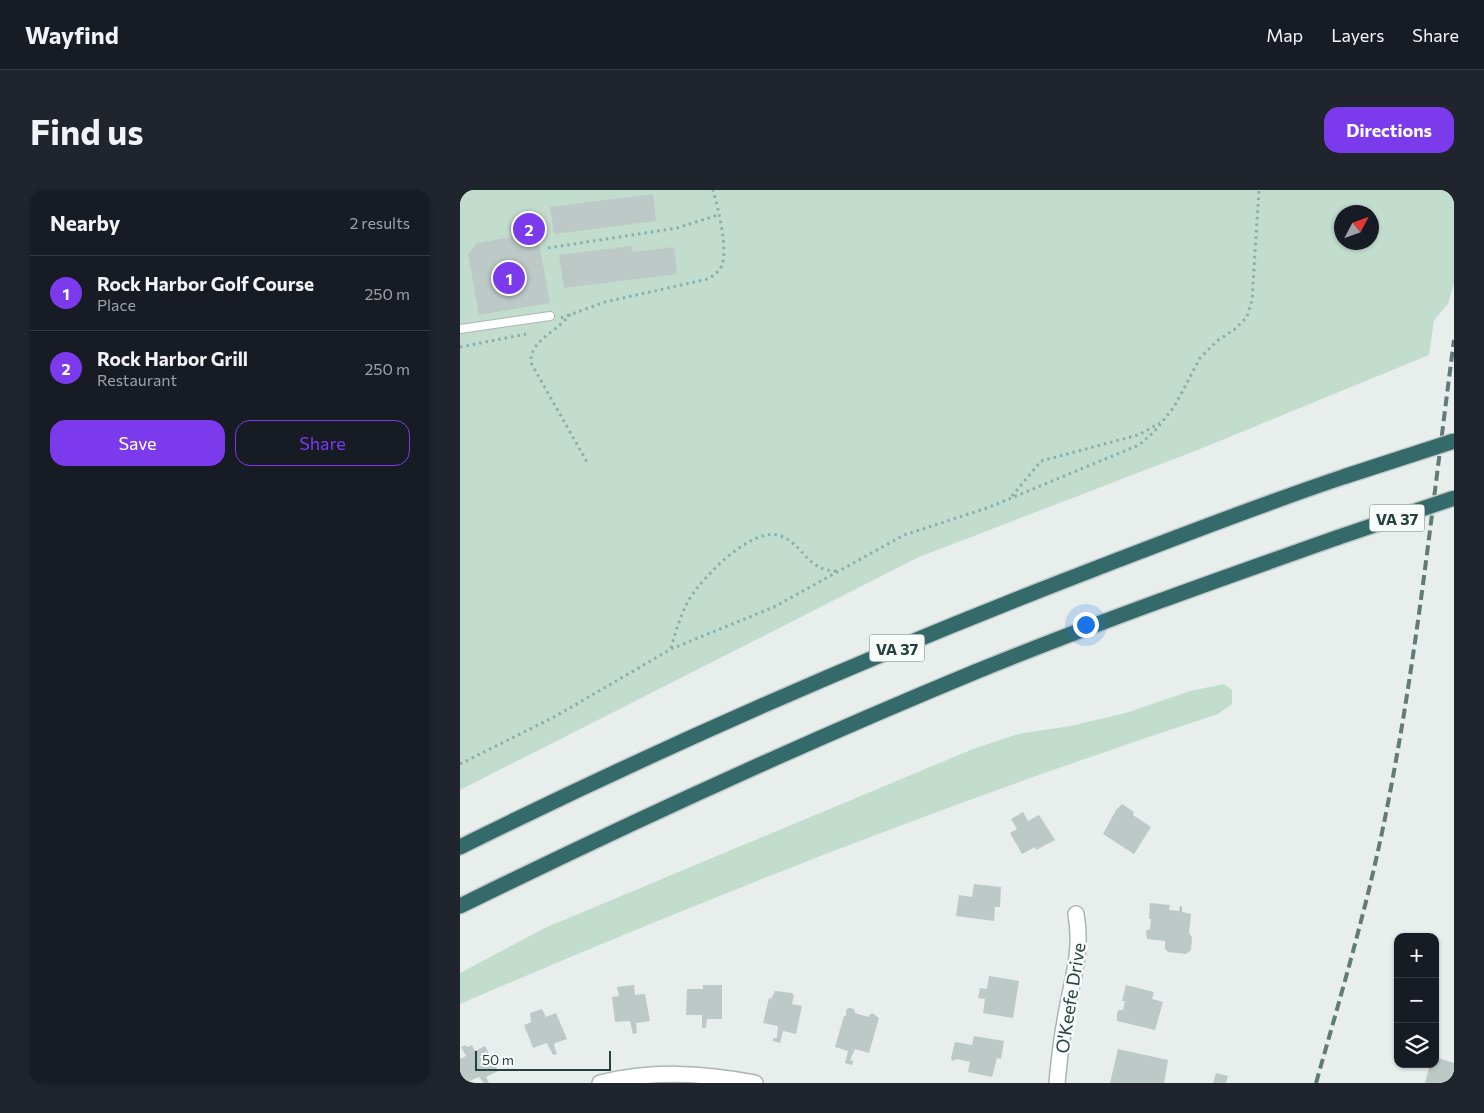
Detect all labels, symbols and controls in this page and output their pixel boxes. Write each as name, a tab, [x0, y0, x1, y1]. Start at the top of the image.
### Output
text: Wayfind	[25, 20, 119, 49]
text: Map	[1266, 24, 1303, 46]
text: Layers	[1331, 24, 1384, 46]
text: Share	[1412, 24, 1459, 46]
button: Directions	[1324, 107, 1454, 153]
text: Find us	[30, 109, 144, 152]
north arrow	[1334, 205, 1379, 250]
text: Nearby	[50, 210, 120, 235]
pin: 2	[513, 210, 545, 248]
text: 2 results	[349, 213, 410, 232]
pin: 1	[493, 259, 525, 297]
text: Rock Harbor Golf Course	[97, 272, 314, 295]
text: 1	[62, 284, 70, 303]
text: 250 m	[364, 284, 410, 303]
text: Place	[97, 295, 136, 314]
text: Rock Harbor Grill	[97, 347, 248, 370]
text: 2	[61, 359, 71, 378]
text: 250 m	[364, 359, 410, 378]
text: Restaurant	[97, 370, 177, 389]
button: Save	[50, 420, 225, 466]
button: Share	[235, 420, 410, 466]
road number: VA 37	[1370, 504, 1424, 532]
your location	[1073, 612, 1099, 638]
road number: VA 37	[870, 634, 924, 662]
map controls	[1394, 933, 1439, 1068]
button: +	[1394, 933, 1439, 978]
street label: O'Keefe Drive	[1050, 941, 1090, 1055]
button: −	[1394, 978, 1439, 1023]
button: layers	[1394, 1023, 1439, 1068]
scale bar	[475, 1048, 611, 1071]
text: 50 m	[482, 1051, 514, 1068]

